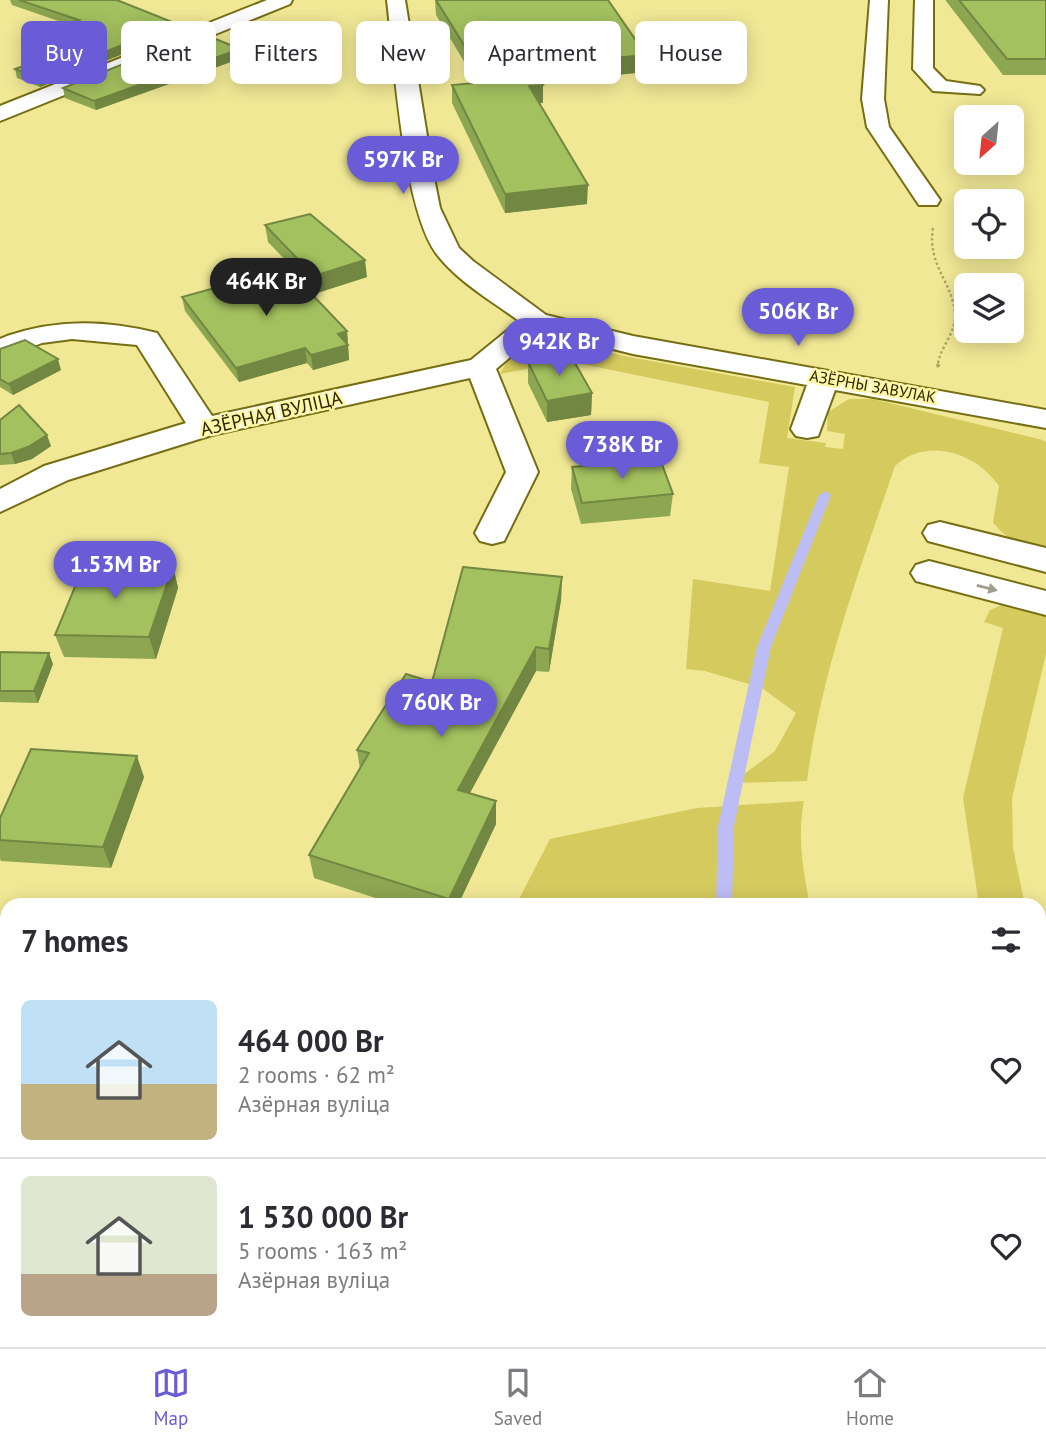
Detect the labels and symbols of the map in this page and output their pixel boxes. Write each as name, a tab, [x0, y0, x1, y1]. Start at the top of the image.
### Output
north arrow	[954, 105, 1024, 175]
pin: 597K Br	[338, 136, 468, 196]
pin: 464K Br	[201, 258, 331, 318]
pin: 506K Br	[733, 288, 863, 348]
pin: 942K Br	[494, 318, 624, 378]
street label: АЗЁРНЫ ЗАВУЛАК	[808, 365, 938, 407]
street label: АЗЁРНАЯ ВУЛІЦА	[198, 385, 344, 441]
pin: 738K Br	[557, 421, 687, 481]
pin: 1.53M Br	[43, 542, 187, 601]
one-way arrow	[976, 583, 998, 594]
pin: 760K Br	[376, 680, 506, 739]

